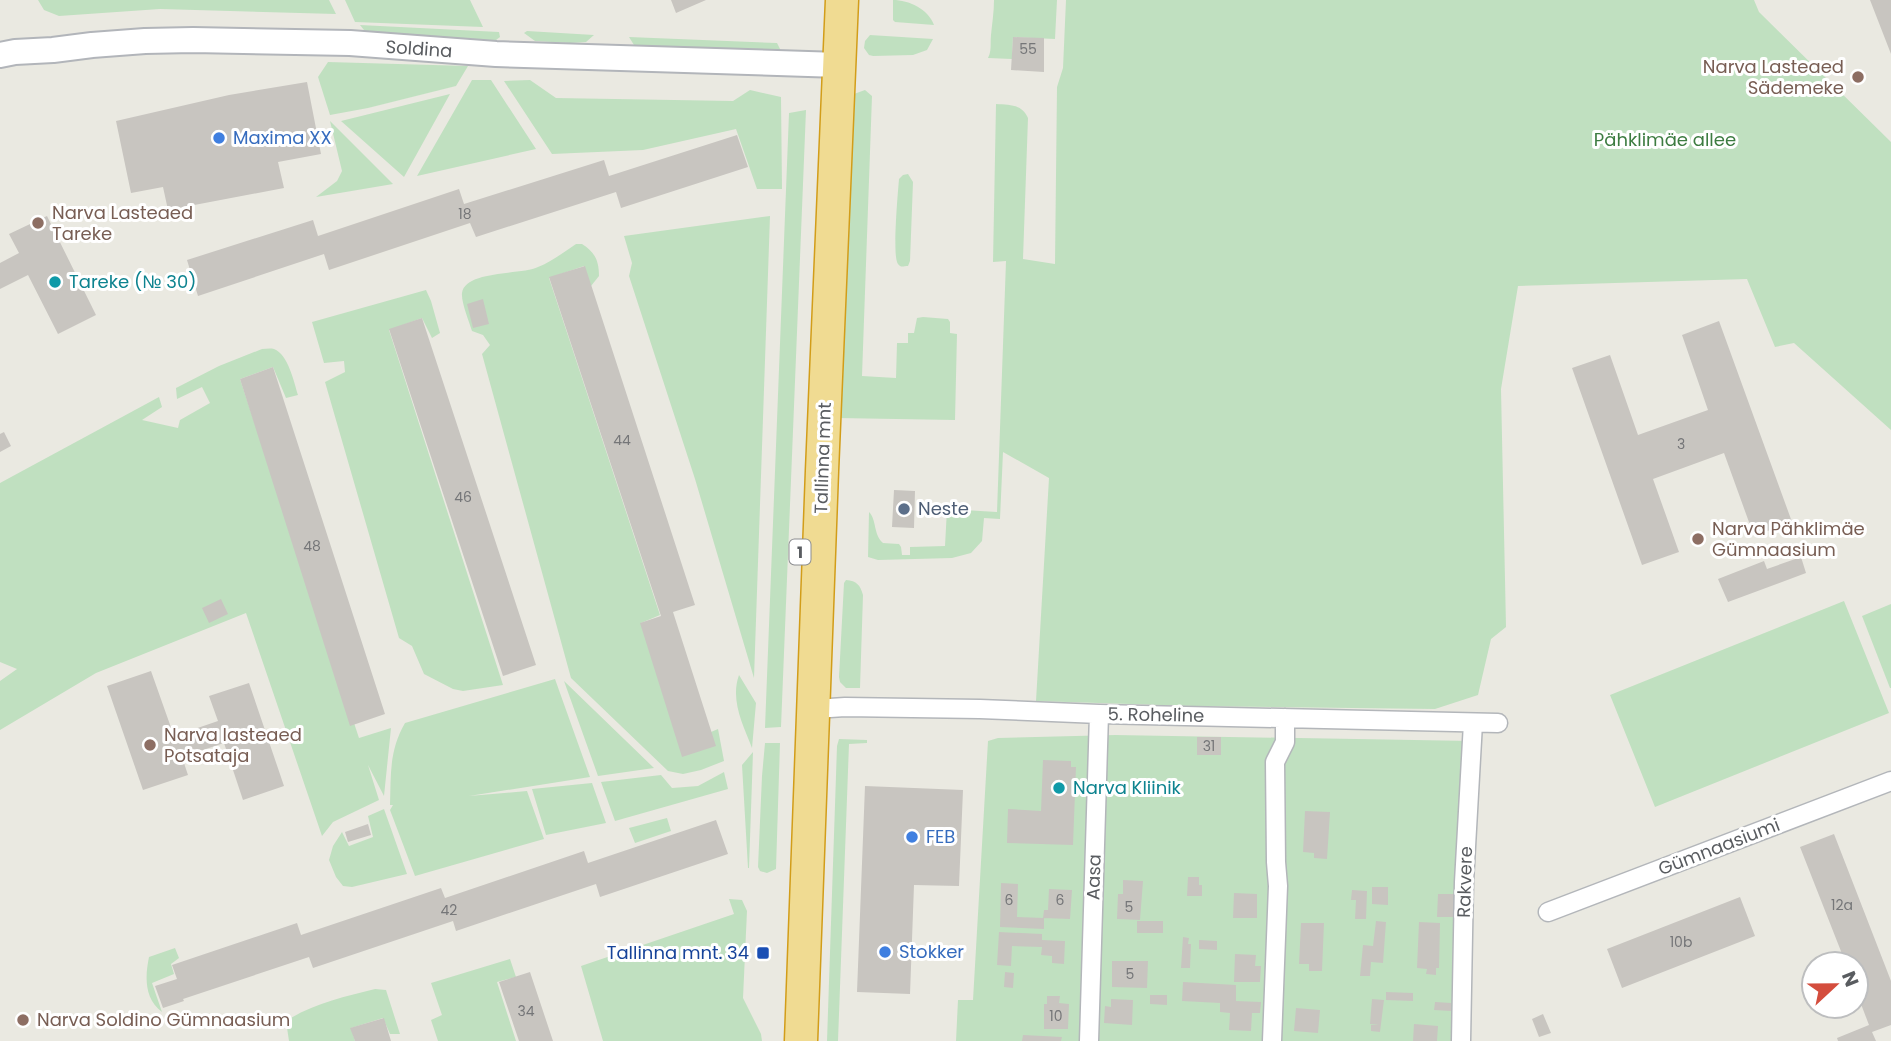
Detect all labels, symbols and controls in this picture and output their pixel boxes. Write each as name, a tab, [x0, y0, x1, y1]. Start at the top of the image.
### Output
street label: Soldina	[385, 34, 453, 63]
house number: 55	[1019, 39, 1037, 59]
place label: Narva Lasteaed Sädemeke	[1703, 54, 1844, 100]
marker: Narva Lasteaed Sädemeke	[1850, 69, 1866, 85]
place label: Maxima XX	[233, 125, 332, 150]
park label: Pähklimäe allee	[1594, 127, 1736, 152]
marker: Maxima XX	[211, 130, 227, 146]
place label: Narva Lasteaed Tareke	[52, 200, 193, 246]
house number: 18	[458, 204, 472, 224]
marker: Narva Lasteaed Tareke	[30, 215, 46, 231]
place label: Tareke (№ 30)	[69, 269, 196, 294]
marker: Tareke (№ 30)	[47, 274, 63, 290]
street label: Tallinna mnt	[808, 402, 837, 514]
house number: 44	[613, 430, 631, 450]
house number: 3	[1677, 434, 1685, 454]
house number: 46	[454, 487, 472, 507]
place label: Neste	[918, 496, 969, 521]
marker: Neste	[896, 501, 912, 517]
place label: Narva Pähklimäe Gümnaasium	[1712, 516, 1865, 562]
marker: Narva Pähklimäe Gümnaasium	[1690, 531, 1706, 547]
house number: 48	[303, 536, 321, 556]
road number: 1	[790, 540, 810, 565]
street label: 5. Roheline	[1108, 701, 1205, 728]
place label: Narva lasteaed Potsataja	[164, 722, 302, 768]
house number: 31	[1203, 736, 1215, 756]
marker: Narva lasteaed Potsataja	[142, 737, 158, 753]
place label: Narva Kliinik	[1073, 775, 1182, 800]
marker: Narva Kliinik	[1051, 780, 1067, 796]
street label: Gümnaasiumi	[1654, 812, 1783, 881]
place label: FEB	[926, 824, 955, 849]
marker: FEB	[904, 829, 920, 845]
street label: Rakvere	[1451, 846, 1478, 918]
street label: Aasa	[1080, 854, 1107, 900]
house number: 6	[1005, 890, 1014, 910]
house number: 6	[1056, 890, 1065, 910]
house number: 12a	[1831, 895, 1853, 915]
house number: 5	[1125, 897, 1133, 917]
house number: 42	[441, 900, 457, 920]
house number: 10b	[1670, 932, 1692, 952]
place label: Stokker	[899, 939, 964, 964]
place label: Tallinna mnt. 34	[607, 940, 749, 965]
marker: Stokker	[877, 944, 893, 960]
marker: Tallinna mnt. 34	[755, 945, 771, 961]
north arrow	[1800, 950, 1870, 1020]
house number: 5	[1126, 964, 1134, 984]
text: N	[1835, 967, 1865, 991]
house number: 34	[517, 1001, 535, 1021]
house number: 10	[1049, 1006, 1063, 1026]
place label: Narva Soldino Gümnaasium	[37, 1007, 290, 1032]
marker: Narva Soldino Gümnaasium	[15, 1012, 31, 1028]

